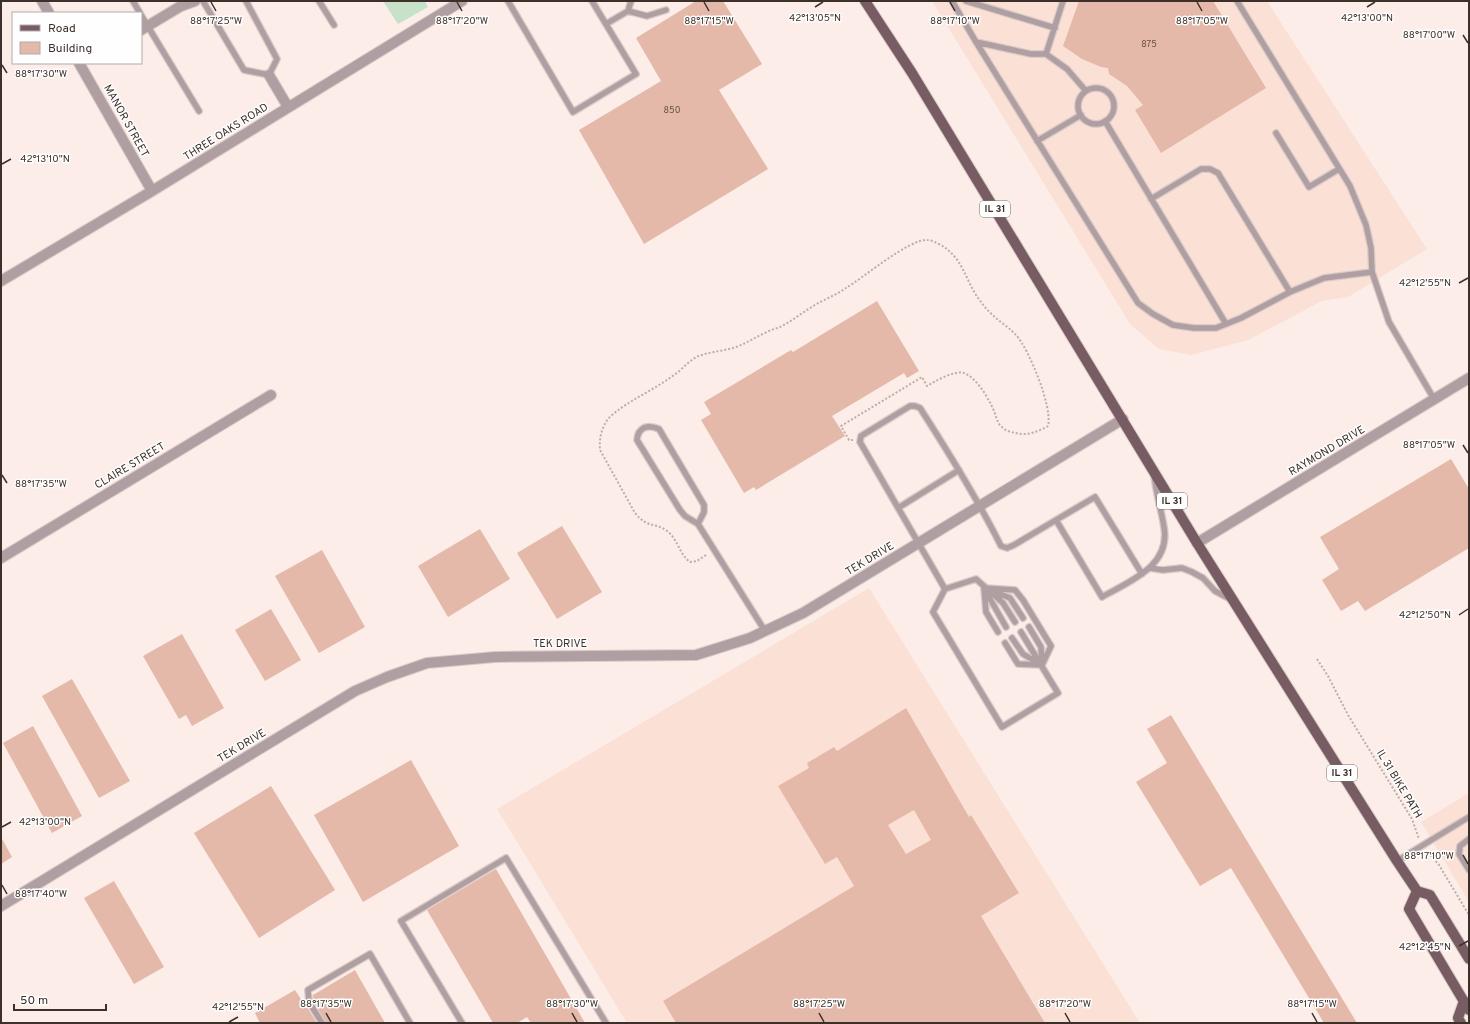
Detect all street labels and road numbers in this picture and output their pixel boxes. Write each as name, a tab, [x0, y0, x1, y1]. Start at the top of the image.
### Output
street label: MANOR STREET	[100, 82, 152, 160]
street label: THREE OAKS ROAD	[181, 100, 271, 164]
road number: IL 31	[980, 201, 1010, 217]
street label: RAYMOND DRIVE	[1286, 423, 1368, 479]
street label: CLAIRE STREET	[92, 439, 168, 493]
road number: IL 31	[1157, 493, 1187, 509]
street label: TEK DRIVE	[843, 539, 897, 579]
street label: TEK DRIVE	[533, 637, 587, 651]
street label: TEK DRIVE	[215, 726, 269, 766]
street label: IL 31 BIKE PATH	[1373, 747, 1425, 821]
road number: IL 31	[1327, 765, 1357, 781]

